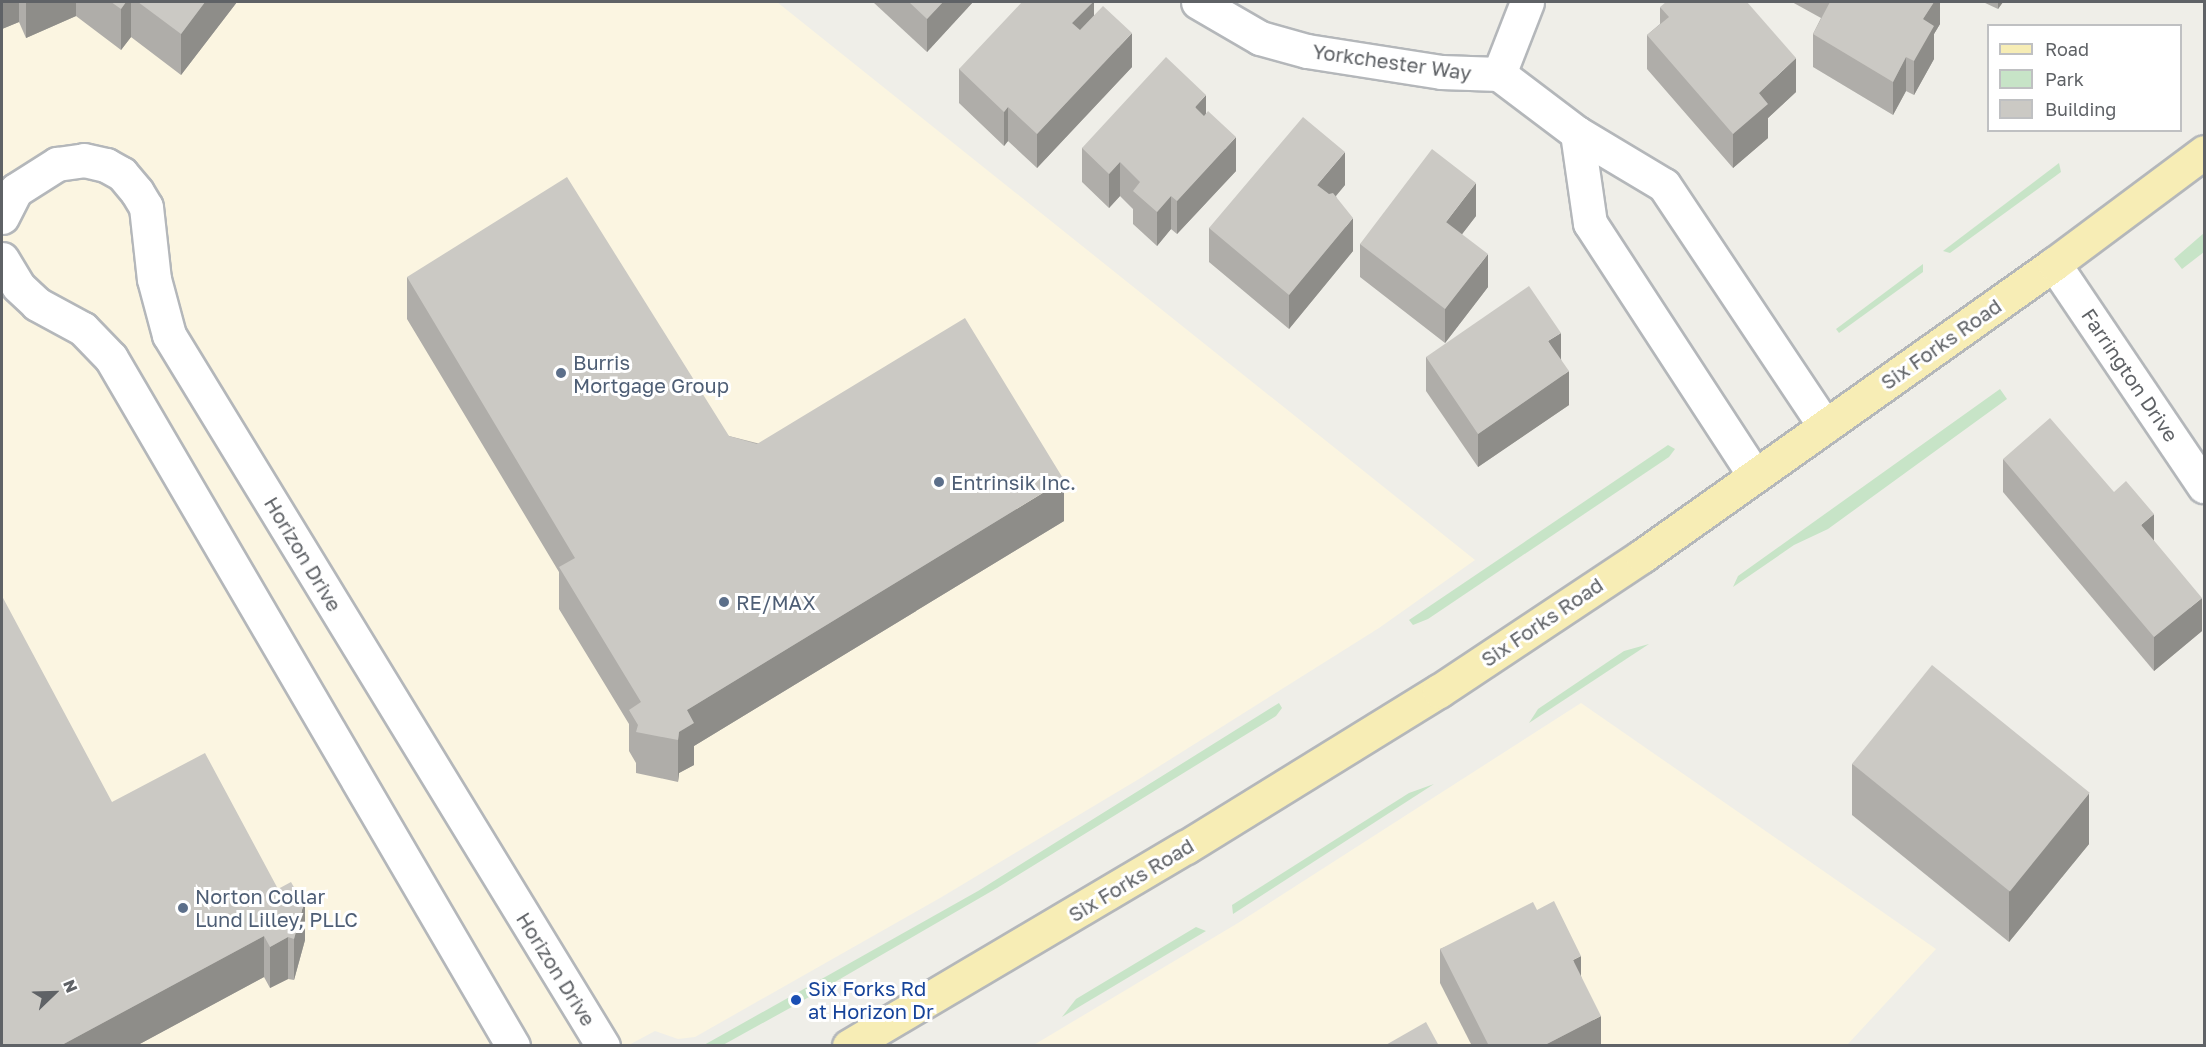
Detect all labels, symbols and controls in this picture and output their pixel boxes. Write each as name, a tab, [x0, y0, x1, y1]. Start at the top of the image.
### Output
legend	[1987, 24, 2182, 132]
text: Road	[2045, 38, 2089, 60]
street label: Yorkchester Way	[1311, 39, 1473, 85]
text: Park	[2045, 68, 2084, 90]
text: Building	[2045, 98, 2116, 120]
street label: Six Forks Road	[1876, 294, 2006, 394]
street label: Farrington Drive	[2077, 304, 2183, 446]
place label: Burris Mortgage Group	[573, 350, 729, 397]
marker: Burris Mortgage Group	[554, 366, 568, 380]
place label: Entrinsik Inc.	[951, 470, 1076, 494]
marker: Entrinsik Inc.	[932, 475, 946, 489]
street label: Horizon Drive	[259, 492, 347, 616]
street label: Six Forks Road	[1477, 572, 1607, 672]
place label: RE/MAX	[736, 590, 816, 614]
marker: RE/MAX	[717, 595, 731, 609]
street label: Six Forks Road	[1064, 833, 1198, 927]
place label: Norton Collar Lund Lilley, PLLC	[195, 885, 358, 932]
marker: Norton Collar Lund Lilley, PLLC	[176, 901, 190, 915]
street label: Horizon Drive	[512, 908, 600, 1030]
north arrow	[24, 963, 84, 1023]
text: N	[59, 976, 82, 995]
place label: Six Forks Rd at Horizon Dr	[808, 976, 934, 1023]
marker: Six Forks Rd at Horizon Dr	[789, 993, 803, 1007]

